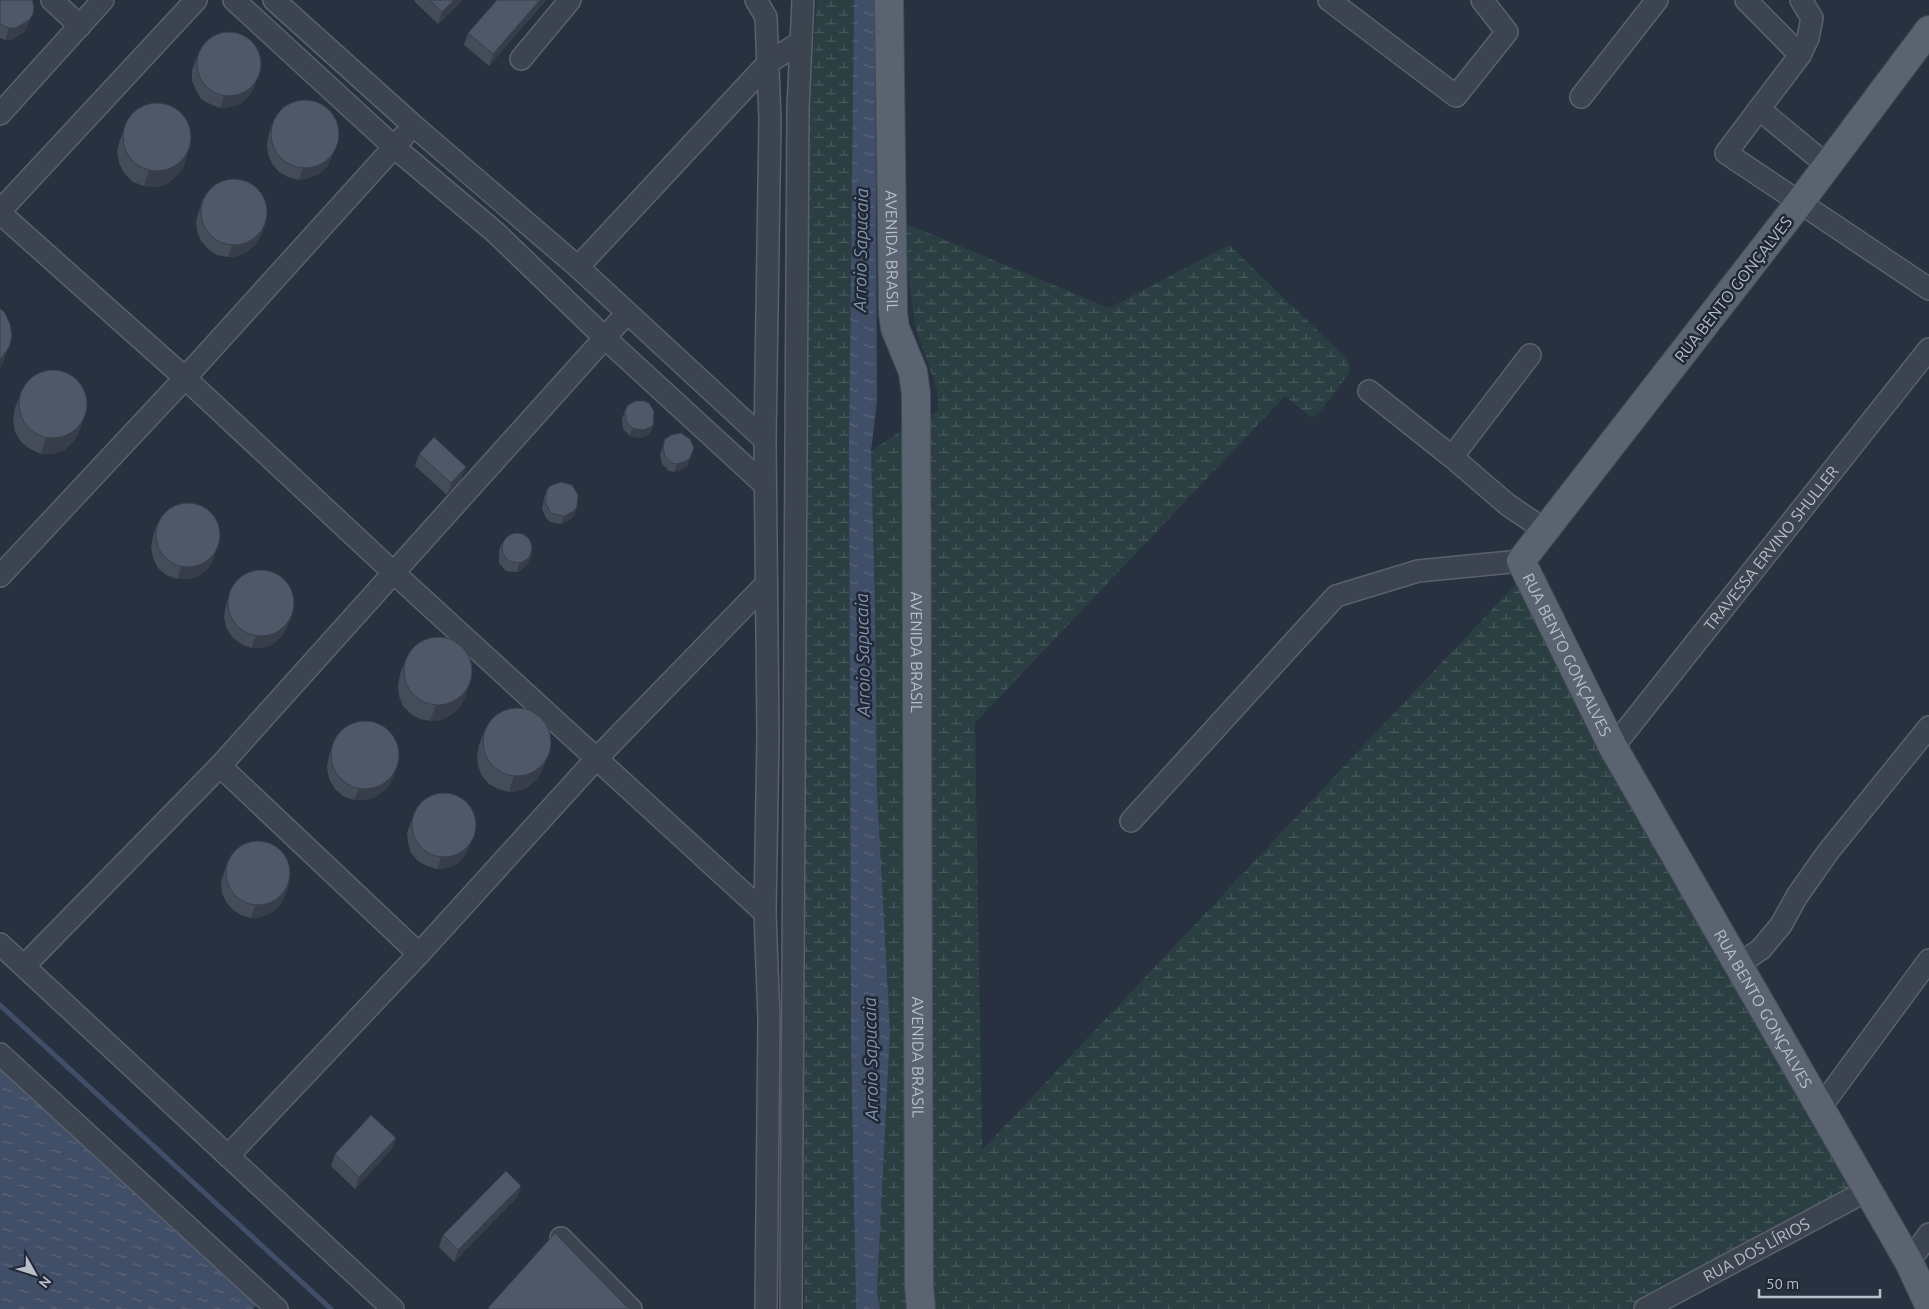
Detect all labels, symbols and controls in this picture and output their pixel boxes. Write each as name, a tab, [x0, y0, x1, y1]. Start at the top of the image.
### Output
water label: Arroio Sapucaia	[849, 188, 871, 313]
street label: AVENIDA BRASIL	[882, 190, 902, 312]
street label: RUA BENTO GONÇALVES	[1671, 213, 1795, 365]
street label: TRAVESSA ERVINO SHULLER	[1700, 462, 1842, 634]
street label: RUA BENTO GONÇALVES	[1519, 570, 1615, 739]
street label: AVENIDA BRASIL	[908, 591, 926, 713]
water label: Arroio Sapucaia	[851, 593, 873, 718]
street label: RUA BENTO GONÇALVES	[1711, 926, 1816, 1091]
street label: AVENIDA BRASIL	[909, 996, 927, 1118]
water label: Arroio Sapucaia	[859, 997, 881, 1122]
street label: RUA DOS LÍRIOS	[1700, 1214, 1812, 1285]
north arrow	[10, 1249, 60, 1299]
scale bar	[1759, 1266, 1880, 1298]
text: N	[36, 1273, 55, 1291]
text: 50 m	[1766, 1275, 1799, 1292]

